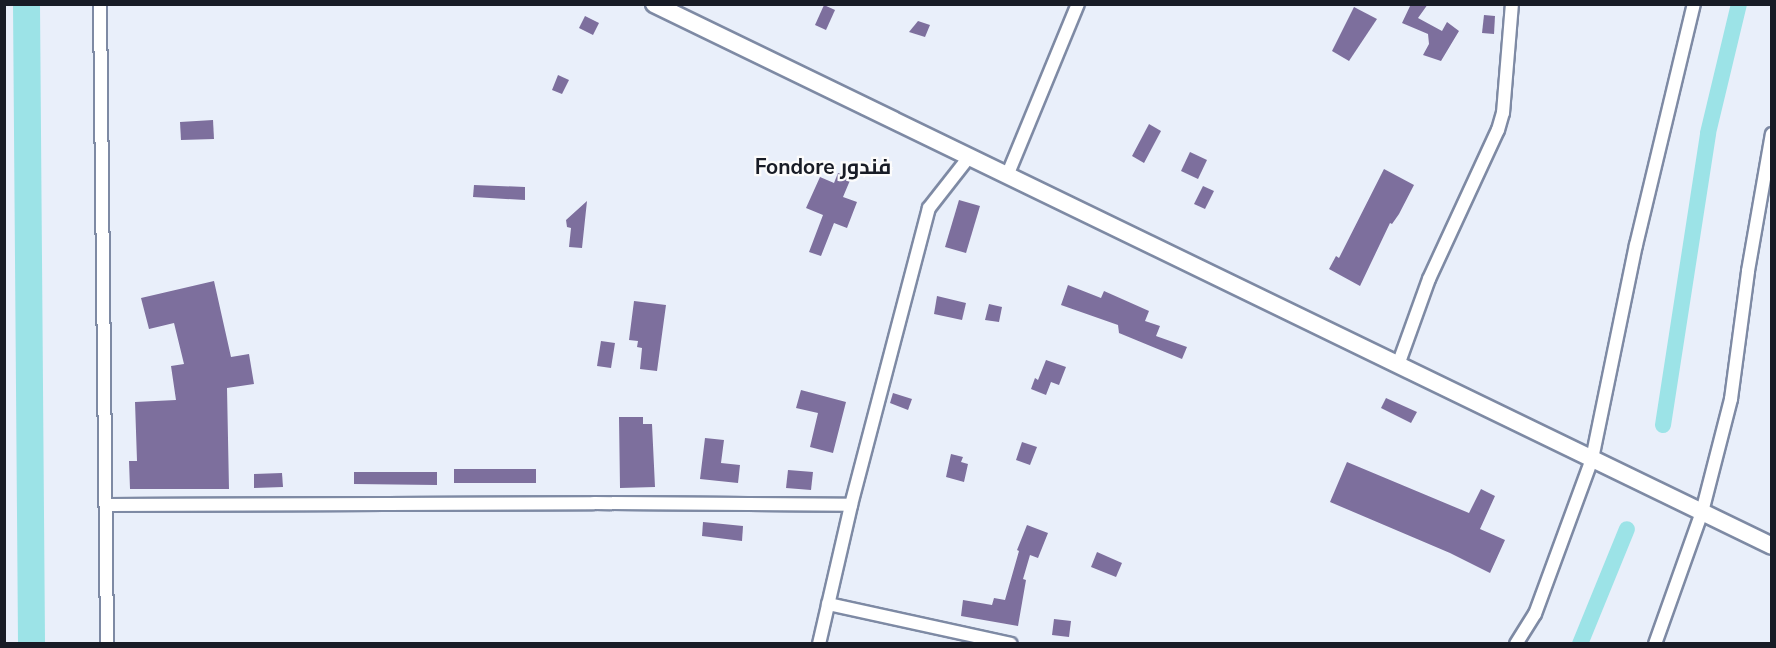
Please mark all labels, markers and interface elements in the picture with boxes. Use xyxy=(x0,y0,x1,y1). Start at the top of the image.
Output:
district label: Fondore فندور xyxy=(755,154,891,180)

